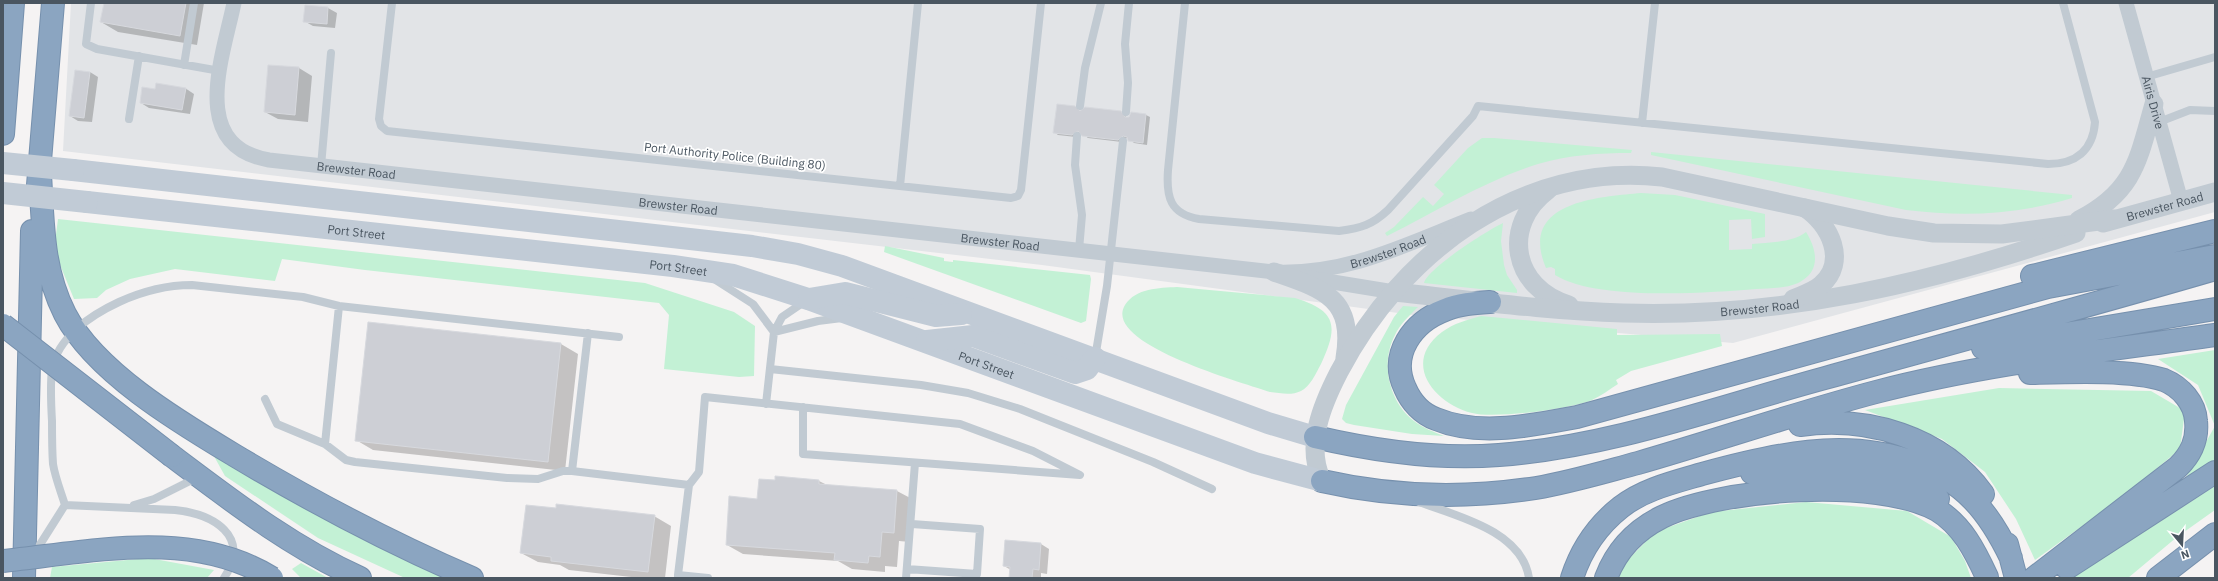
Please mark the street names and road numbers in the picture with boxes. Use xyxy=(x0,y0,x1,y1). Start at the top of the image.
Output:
street label: Airis Drive xyxy=(2139,74,2168,131)
street label: Port Authority Police (Building 80) xyxy=(643,139,827,173)
street label: Brewster Road xyxy=(316,158,397,182)
street label: Brewster Road xyxy=(2124,188,2205,224)
street label: Brewster Road xyxy=(638,194,719,217)
street label: Port Street xyxy=(327,221,386,242)
street label: Brewster Road xyxy=(960,230,1041,253)
street label: Brewster Road xyxy=(1348,231,1428,271)
street label: Port Street xyxy=(649,256,708,279)
street label: Brewster Road xyxy=(1720,296,1800,319)
street label: Port Street xyxy=(957,347,1016,382)

